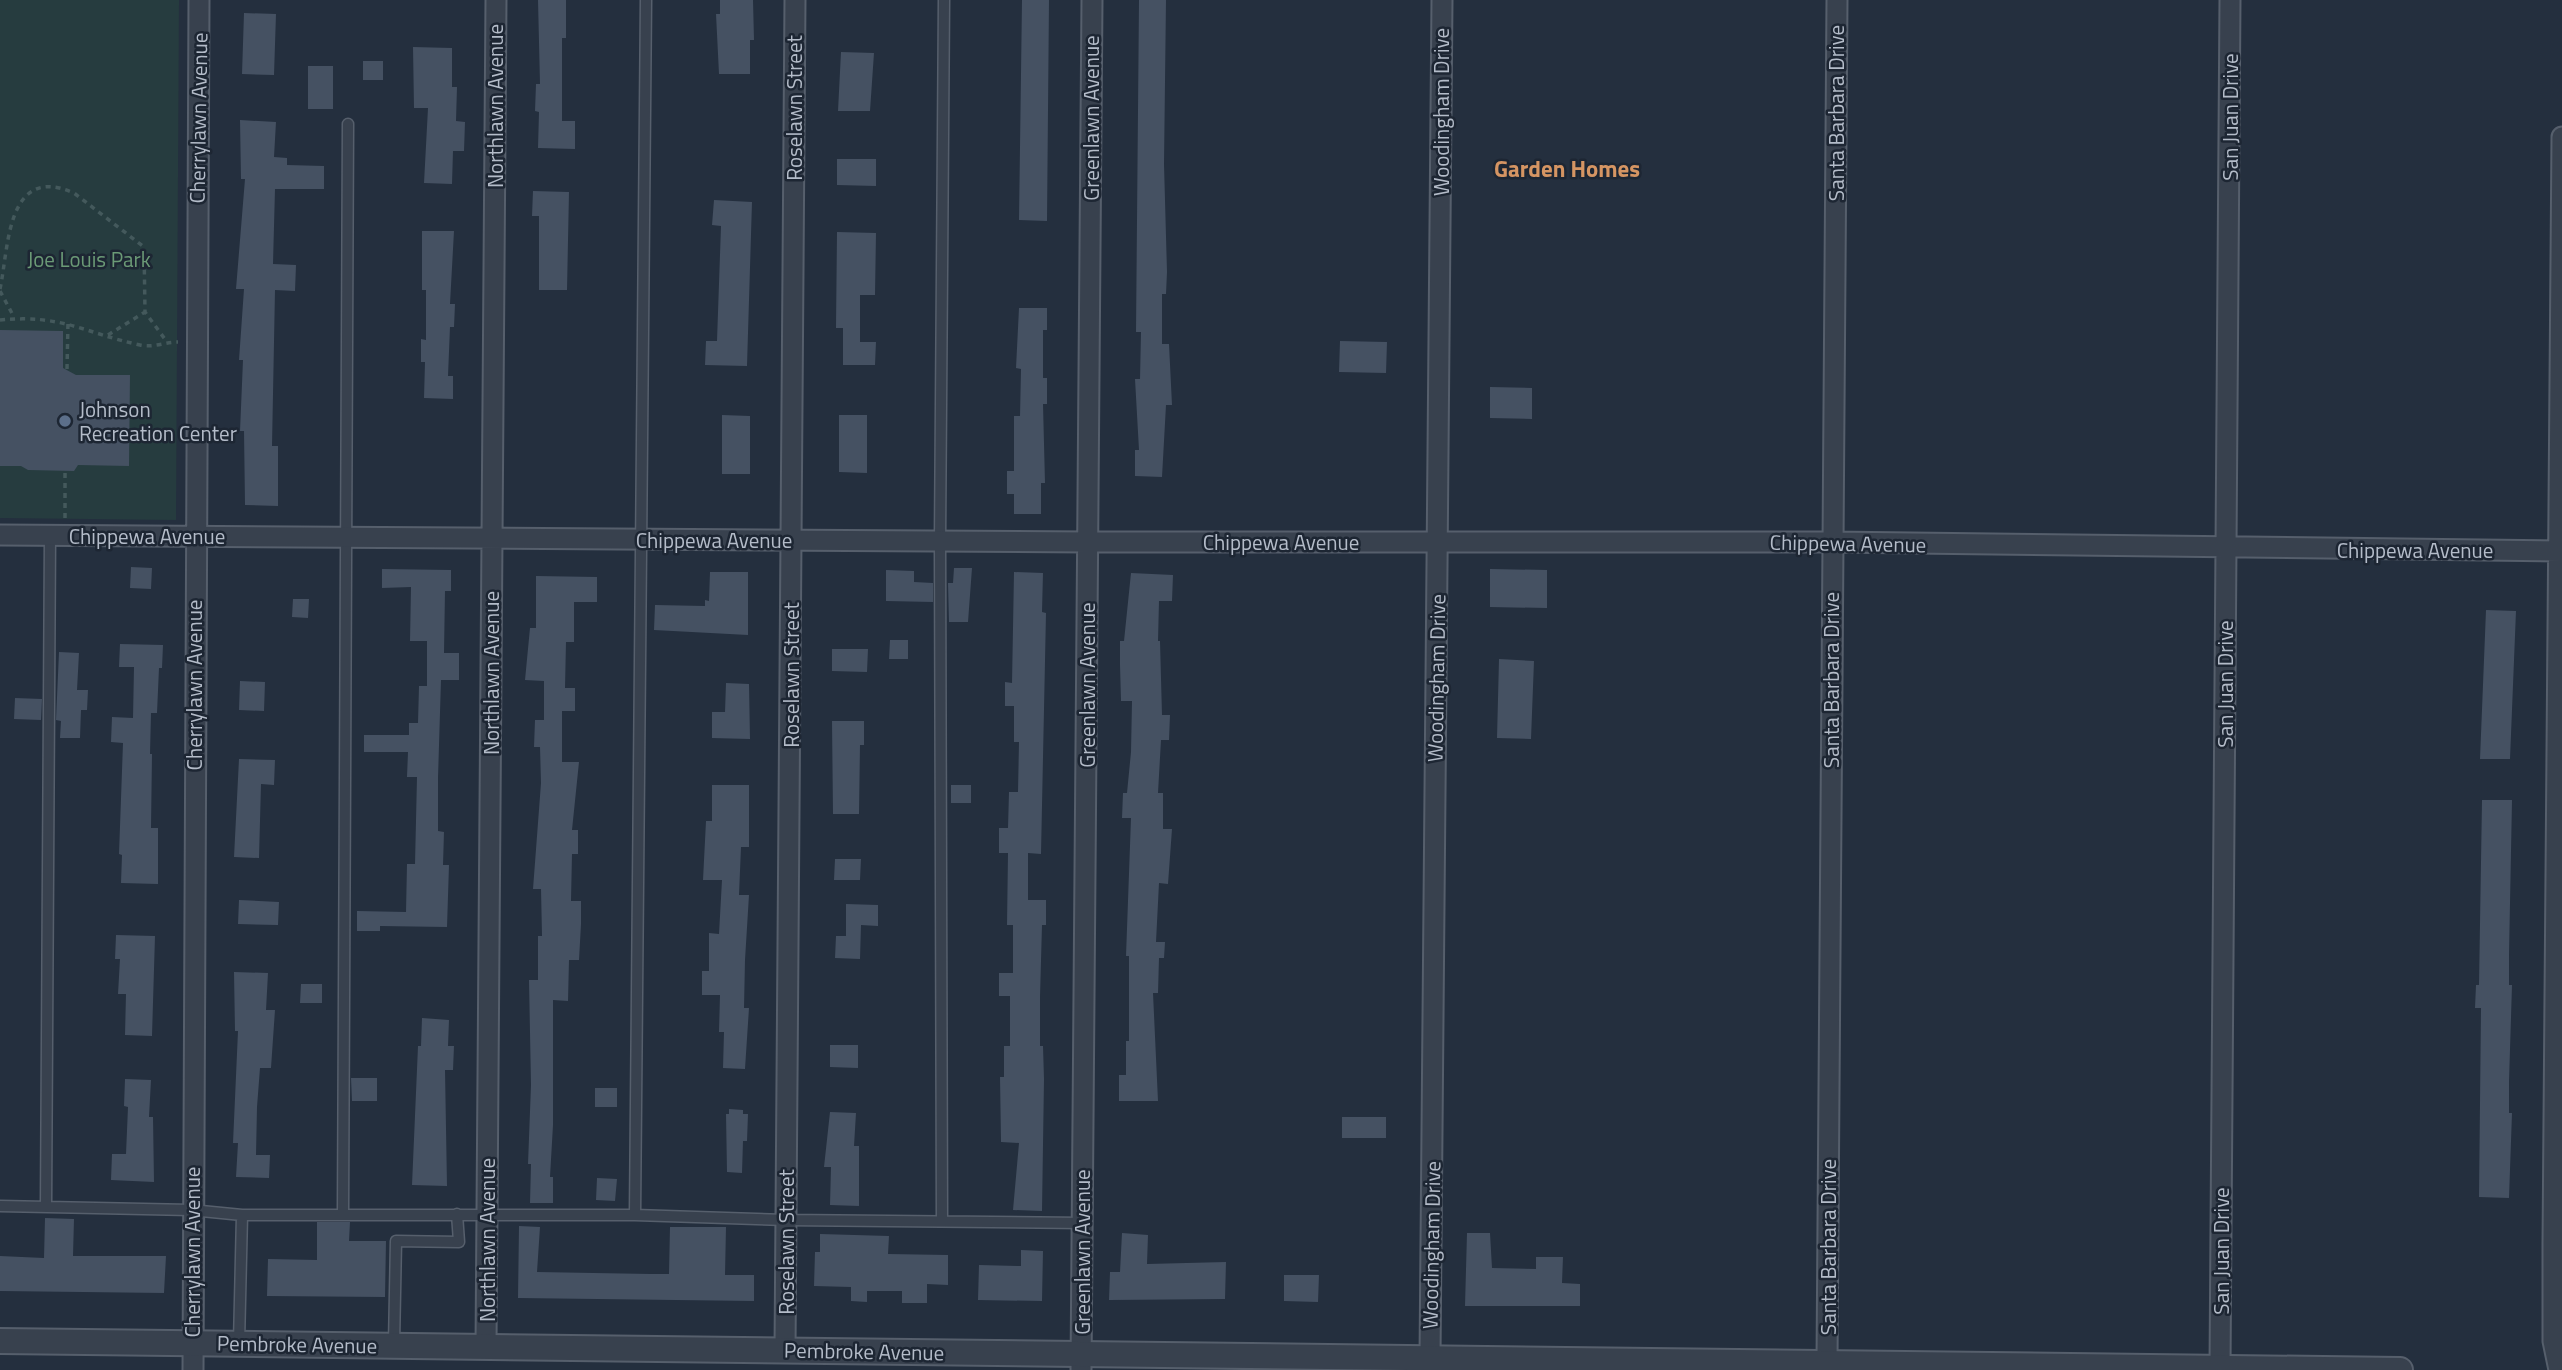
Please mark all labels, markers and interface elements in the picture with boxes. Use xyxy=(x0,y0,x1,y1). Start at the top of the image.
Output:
street label: Northlawn Avenue xyxy=(479,24,511,188)
street label: Santa Barbara Drive xyxy=(1820,25,1852,201)
street label: Woodingham Drive xyxy=(1425,28,1457,196)
street label: Cherrylawn Avenue xyxy=(181,32,215,204)
street label: Roselawn Street xyxy=(778,35,810,181)
street label: Greenlawn Avenue xyxy=(1075,35,1107,201)
street label: San Juan Drive xyxy=(2214,53,2246,181)
district label: Garden Homes xyxy=(1494,151,1640,186)
park label: Joe Louis Park xyxy=(27,243,151,275)
place label: Johnson Recreation Center xyxy=(79,393,237,449)
marker: Johnson Recreation Center xyxy=(57,413,73,429)
street label: Chippewa Avenue xyxy=(69,520,225,552)
street label: Chippewa Avenue xyxy=(636,524,792,556)
street label: Chippewa Avenue xyxy=(1203,526,1359,558)
street label: Chippewa Avenue xyxy=(1769,526,1927,560)
street label: Chippewa Avenue xyxy=(2337,534,2493,566)
street label: Northlawn Avenue xyxy=(475,591,507,755)
street label: Santa Barbara Drive xyxy=(1815,592,1847,768)
street label: Woodingham Drive xyxy=(1419,594,1453,762)
street label: Cherrylawn Avenue xyxy=(178,600,210,770)
street label: Roselawn Street xyxy=(775,602,807,748)
street label: Greenlawn Avenue xyxy=(1071,602,1103,768)
street label: San Juan Drive xyxy=(2209,620,2241,748)
street label: Northlawn Avenue xyxy=(471,1158,503,1322)
street label: Santa Barbara Drive xyxy=(1812,1159,1844,1335)
street label: Woodingham Drive xyxy=(1414,1161,1448,1329)
street label: Cherrylawn Avenue xyxy=(176,1167,208,1337)
street label: Roselawn Street xyxy=(770,1169,802,1315)
street label: Greenlawn Avenue xyxy=(1066,1169,1098,1335)
street label: San Juan Drive xyxy=(2205,1187,2237,1315)
street label: Pembroke Avenue xyxy=(217,1327,377,1361)
street label: Pembroke Avenue xyxy=(784,1334,944,1368)

